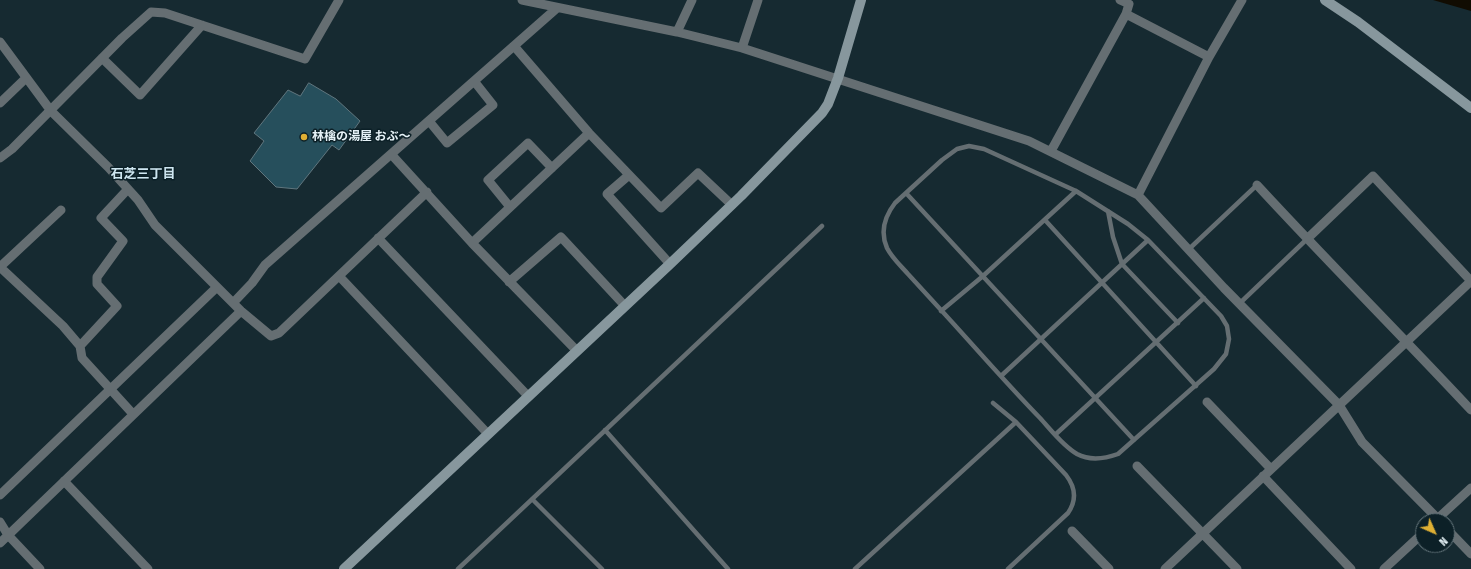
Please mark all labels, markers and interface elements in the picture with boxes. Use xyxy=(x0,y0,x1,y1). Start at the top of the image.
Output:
place label: 林檎の湯屋 おぶ～ xyxy=(312,130,410,144)
marker: 林檎の湯屋 おぶ～ xyxy=(299,132,309,142)
district label: 石芝三丁目 xyxy=(111,166,175,182)
north arrow xyxy=(1415,513,1455,553)
text: N xyxy=(1436,534,1450,548)

